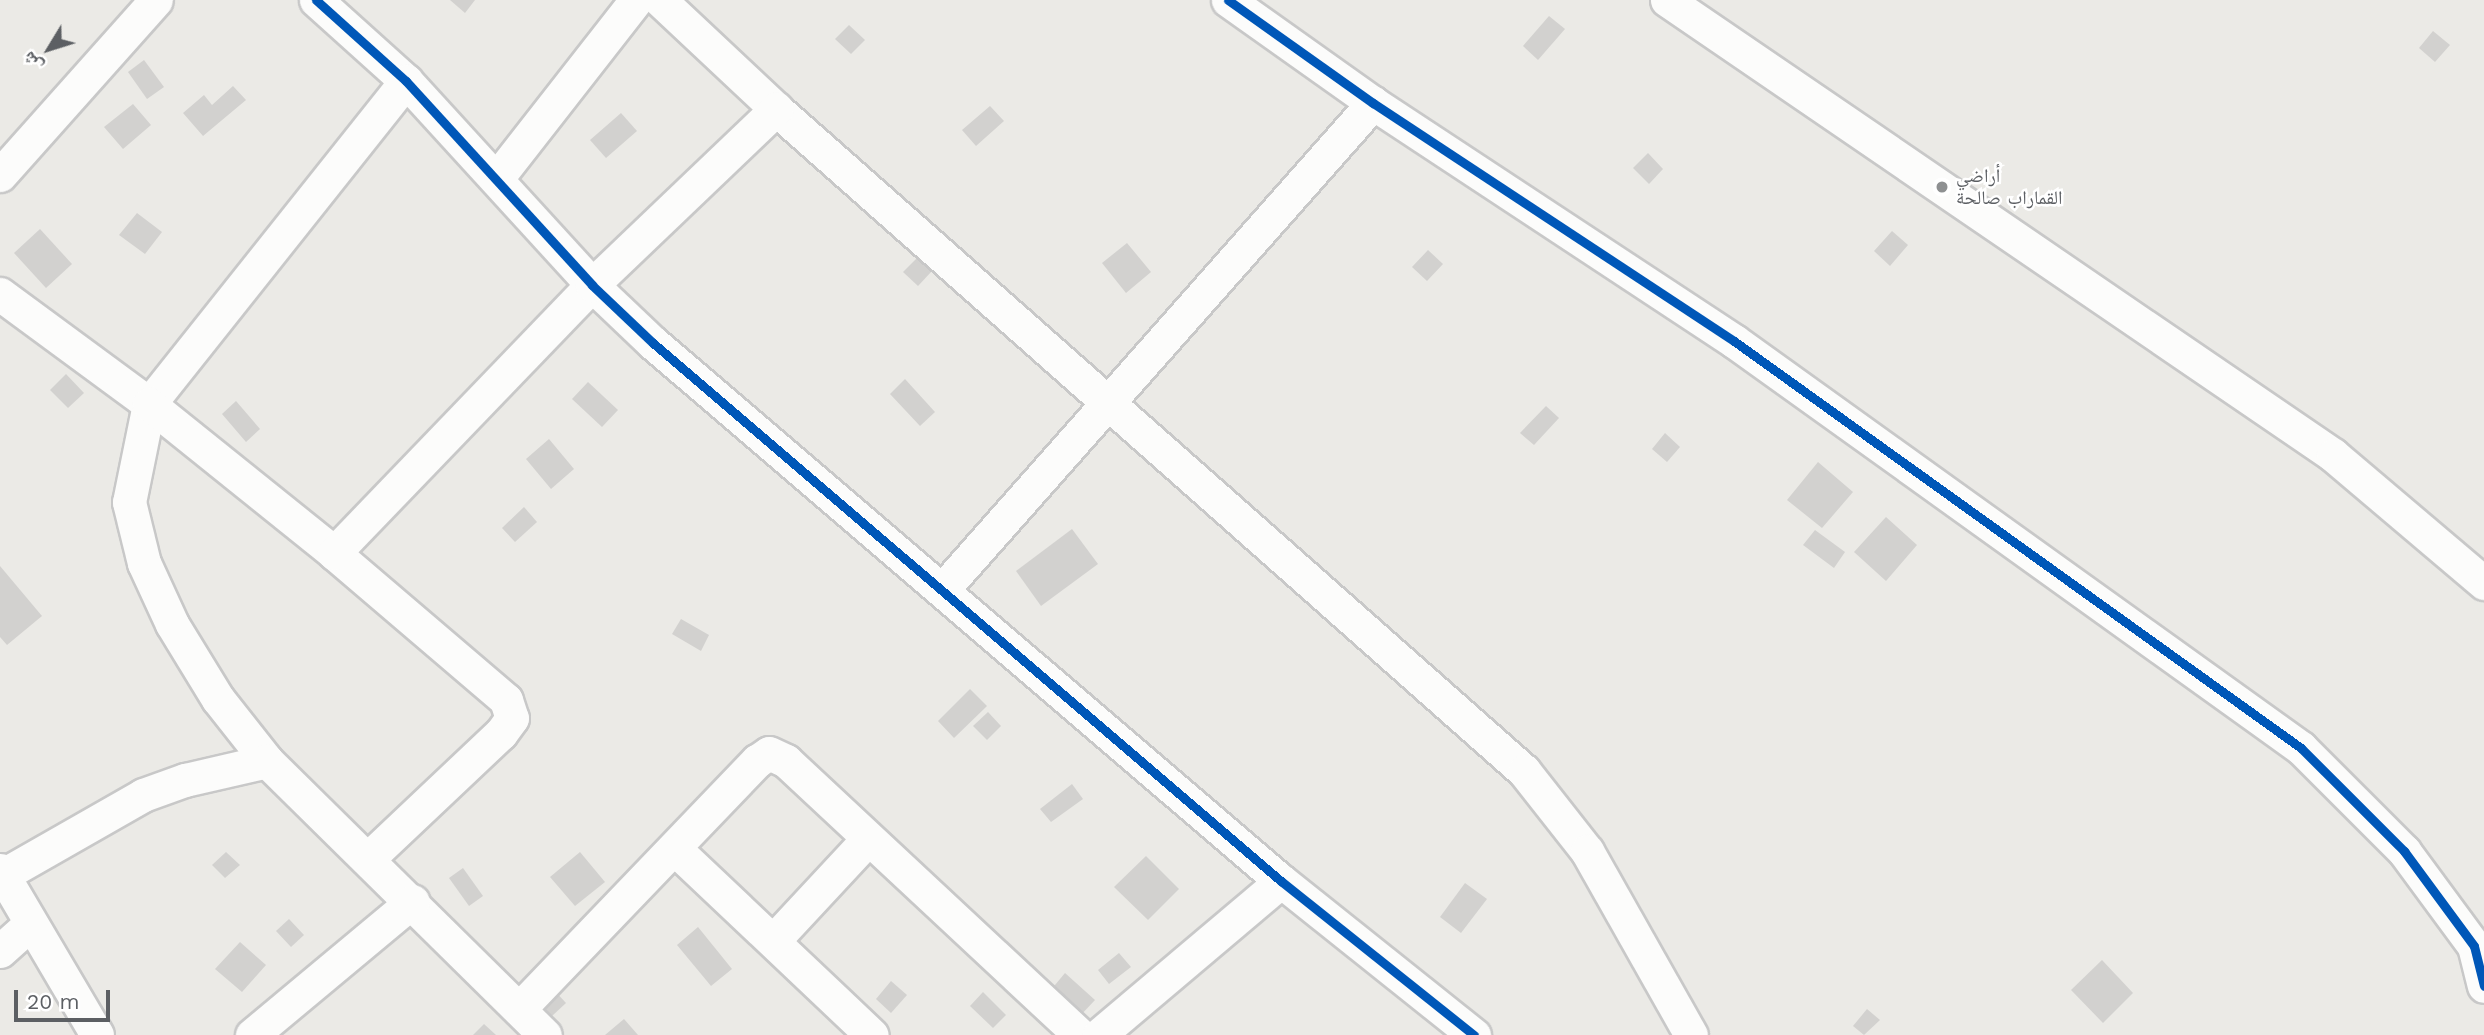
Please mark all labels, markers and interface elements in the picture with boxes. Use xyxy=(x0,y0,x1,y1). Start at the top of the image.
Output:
north arrow xyxy=(14,14,84,84)
text: ش xyxy=(17,47,47,77)
place label: أراضي القماراب صالحة xyxy=(1956,165,2063,209)
marker: أراضي القماراب صالحة xyxy=(1934,179,1950,195)
scale bar xyxy=(18,976,114,1020)
text: 20 m xyxy=(27,989,79,1014)

